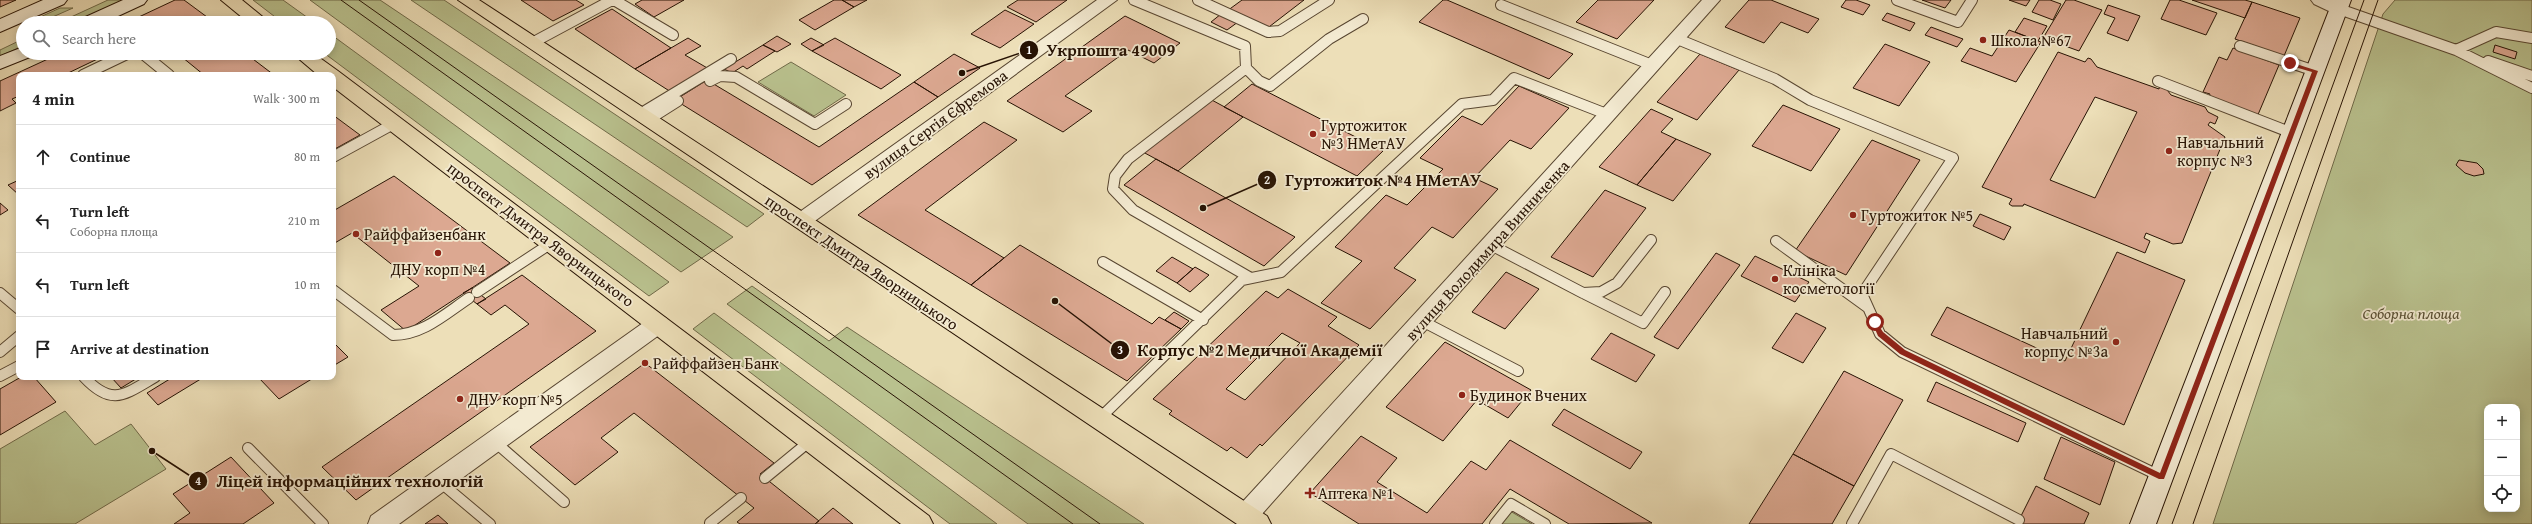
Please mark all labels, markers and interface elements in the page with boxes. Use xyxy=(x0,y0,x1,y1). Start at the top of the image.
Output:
search box xyxy=(16,16,336,60)
icon: search xyxy=(30,27,52,49)
text: Search here xyxy=(62,28,136,49)
place label: Школа №67 xyxy=(1991,28,2072,52)
callout: Укрпошта 49009 xyxy=(1019,35,1183,64)
marker: Школа №67 xyxy=(1978,35,1988,45)
text: Укрпошта 49009 xyxy=(1047,37,1175,62)
text: 1 xyxy=(1026,41,1032,58)
route end xyxy=(2281,54,2299,72)
street label: вулиця Сергія Єфремова xyxy=(858,63,1013,185)
text: 4 min xyxy=(32,86,74,111)
text: Walk · 300 m xyxy=(253,89,320,108)
place label: Гуртожиток №3 НМетАУ xyxy=(1321,113,1408,155)
marker: Гуртожиток №3 НМетАУ xyxy=(1308,129,1318,139)
place label: Навчальний корпус №3 xyxy=(2177,130,2264,172)
icon: ahead xyxy=(32,146,54,168)
text: Continue xyxy=(70,146,131,167)
marker: Навчальний корпус №3 xyxy=(2164,146,2174,156)
text: 80 m xyxy=(294,147,320,166)
street label: вулиця Володимира Винниченка xyxy=(1399,154,1575,346)
street label: проспект Дмитра Яворницького xyxy=(442,156,640,312)
callout: Гуртожиток №4 НМетАУ xyxy=(1257,165,1489,194)
text: Гуртожиток №4 НМетАУ xyxy=(1285,167,1481,192)
text: 2 xyxy=(1264,171,1270,188)
street label: проспект Дмитра Яворницького xyxy=(761,188,963,336)
text: Turn left xyxy=(70,201,129,222)
place label: Гуртожиток №5 xyxy=(1861,203,1973,227)
icon: left xyxy=(32,210,54,232)
marker: Гуртожиток №5 xyxy=(1848,210,1858,220)
text: 210 m xyxy=(288,211,320,230)
text: Соборна площа xyxy=(70,222,158,241)
place label: Райффайзенбанк xyxy=(364,222,486,246)
marker: Райффайзенбанк xyxy=(351,229,361,239)
marker: ДНУ корп №4 xyxy=(433,248,443,258)
place label: ДНУ корп №4 xyxy=(390,257,486,281)
place label: Клініка косметології xyxy=(1783,258,1875,300)
icon: left xyxy=(32,274,54,296)
text: Turn left xyxy=(70,274,129,295)
marker: Клініка косметології xyxy=(1770,274,1780,284)
text: 10 m xyxy=(294,275,320,294)
park label: Соборна площа xyxy=(2362,301,2460,325)
route start xyxy=(1866,313,1884,331)
place label: Навчальний корпус №3а xyxy=(2021,321,2108,363)
callout: Корпус №2 Медичної Академії xyxy=(1110,335,1391,364)
text: Корпус №2 Медичної Академії xyxy=(1137,337,1384,362)
marker: Навчальний корпус №3а xyxy=(2111,337,2121,347)
icon: arrive xyxy=(32,338,54,360)
text: Arrive at destination xyxy=(70,338,209,359)
text: 3 xyxy=(1117,341,1123,358)
place label: Райффайзен Банк xyxy=(653,351,780,375)
marker: Райффайзен Банк xyxy=(640,358,650,368)
place label: Будинок Вчених xyxy=(1470,383,1588,407)
place label: ДНУ корп №5 xyxy=(467,387,563,411)
marker: Будинок Вчених xyxy=(1457,390,1467,400)
marker: ДНУ корп №5 xyxy=(455,394,465,404)
map controls xyxy=(2484,404,2520,512)
button: + xyxy=(2484,404,2520,440)
button: − xyxy=(2484,440,2520,476)
callout: Ліцей інформаційних технологій xyxy=(188,466,491,495)
text: Ліцей інформаційних технологій xyxy=(216,468,484,493)
text: 4 xyxy=(195,472,201,489)
button: locate xyxy=(2484,476,2520,512)
place label: Аптека №1 xyxy=(1318,481,1394,505)
marker: Аптека №1 xyxy=(1305,488,1315,498)

